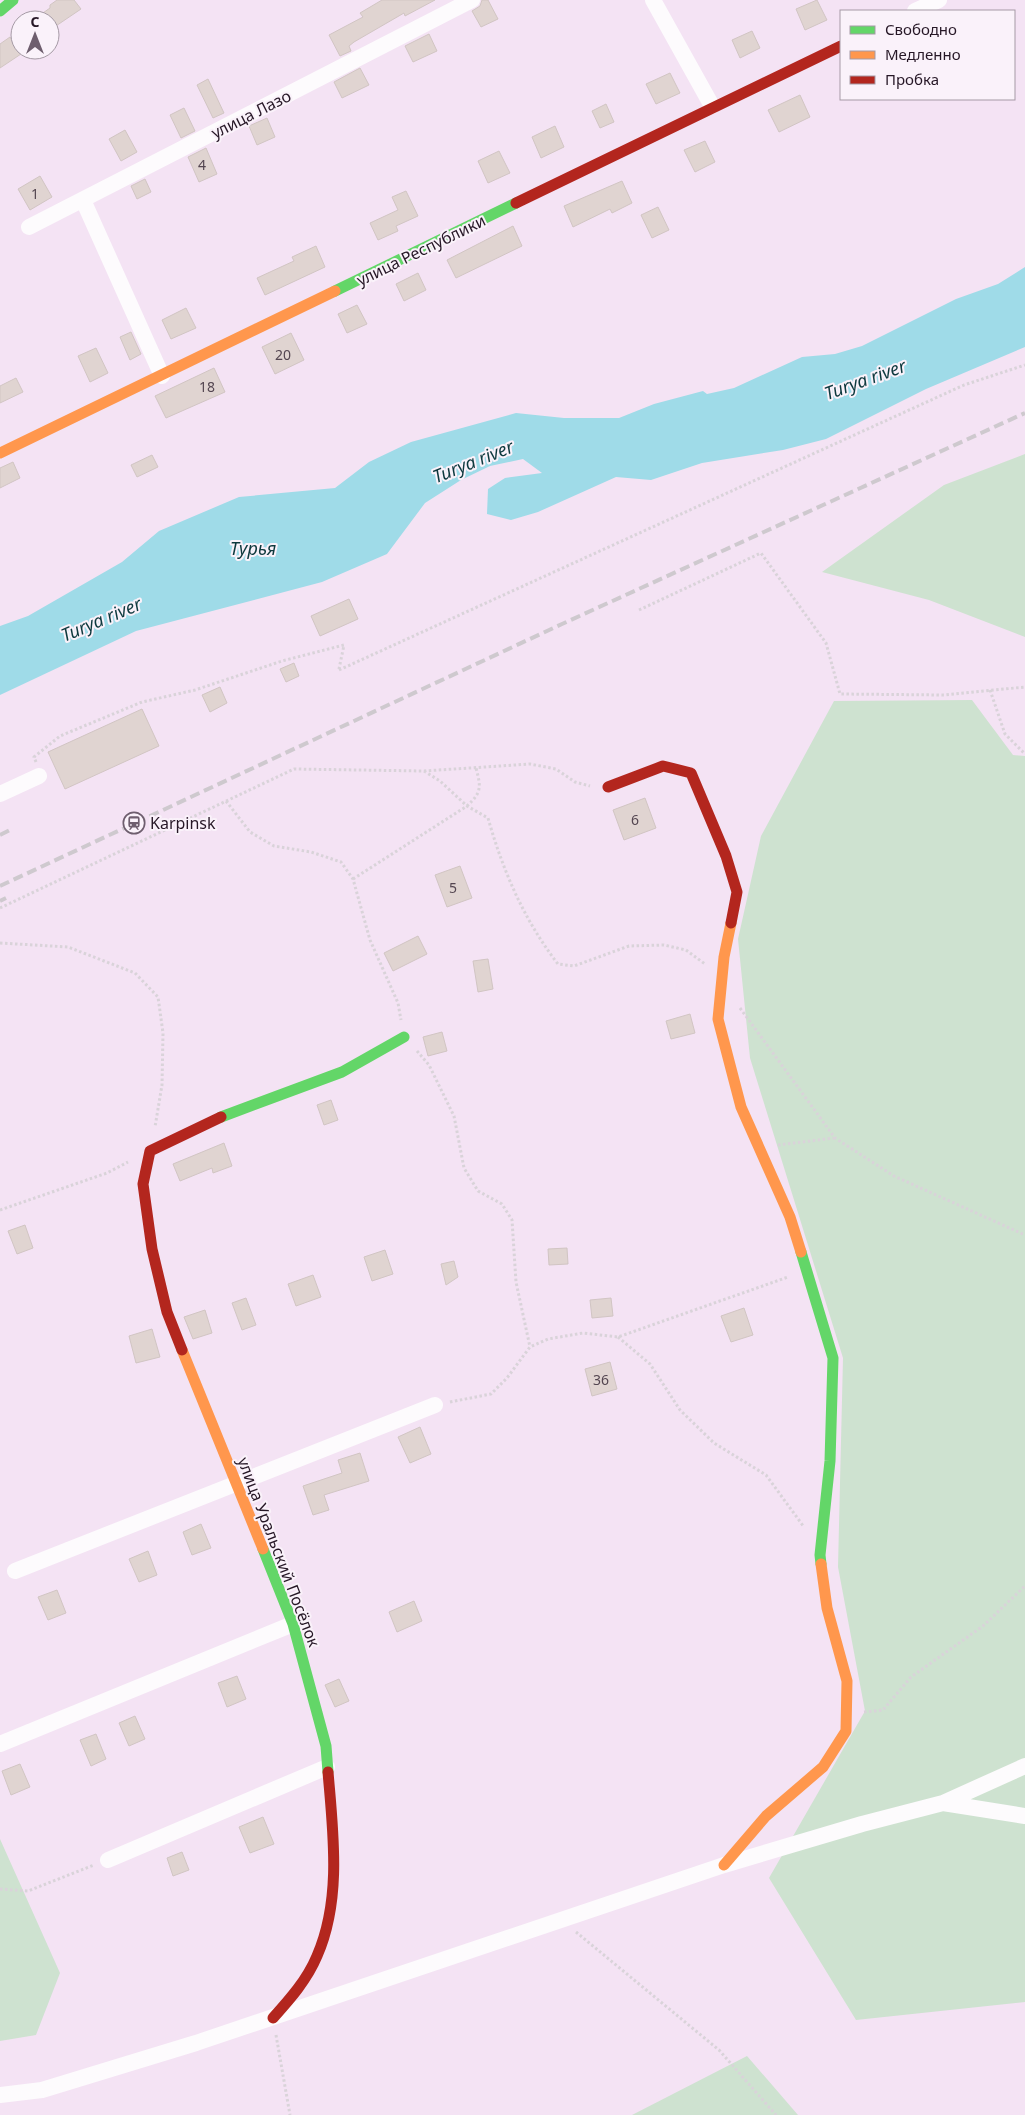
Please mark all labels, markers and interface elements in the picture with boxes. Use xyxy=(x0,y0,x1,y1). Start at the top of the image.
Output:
north arrow xyxy=(10,10,60,60)
legend xyxy=(840,10,1015,100)
text: С xyxy=(30,12,40,31)
text: Свободно xyxy=(885,19,957,39)
text: Медленно xyxy=(885,44,961,64)
text: Пробка xyxy=(885,69,939,89)
street label: улица Лазо xyxy=(207,84,295,144)
house number: 4 xyxy=(198,155,206,174)
house number: 1 xyxy=(31,184,39,203)
street label: улица Республики xyxy=(353,209,489,291)
house number: 20 xyxy=(275,345,291,364)
water label: Turya river xyxy=(821,353,910,405)
house number: 18 xyxy=(199,377,215,396)
water label: Turya river xyxy=(429,434,518,488)
water label: Турья xyxy=(230,536,276,560)
water label: Turya river xyxy=(57,591,146,647)
house number: 6 xyxy=(631,810,639,829)
station icon: Karpinsk xyxy=(122,811,146,835)
place label: Karpinsk xyxy=(150,812,216,834)
house number: 5 xyxy=(449,878,457,897)
house number: 36 xyxy=(593,1370,609,1389)
street label: улица Уральский Посёлок xyxy=(233,1454,326,1650)

